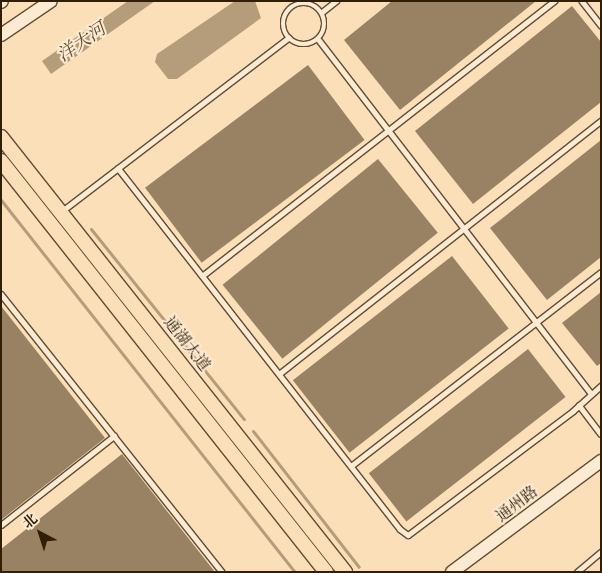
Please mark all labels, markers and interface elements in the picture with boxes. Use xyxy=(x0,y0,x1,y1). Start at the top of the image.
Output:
water label: 洋大河 xyxy=(54,19,110,67)
street label: 通湖大道 xyxy=(160,313,214,375)
street label: 通州路 xyxy=(492,482,542,526)
north arrow xyxy=(15,508,65,558)
text: 北 xyxy=(19,510,41,532)

